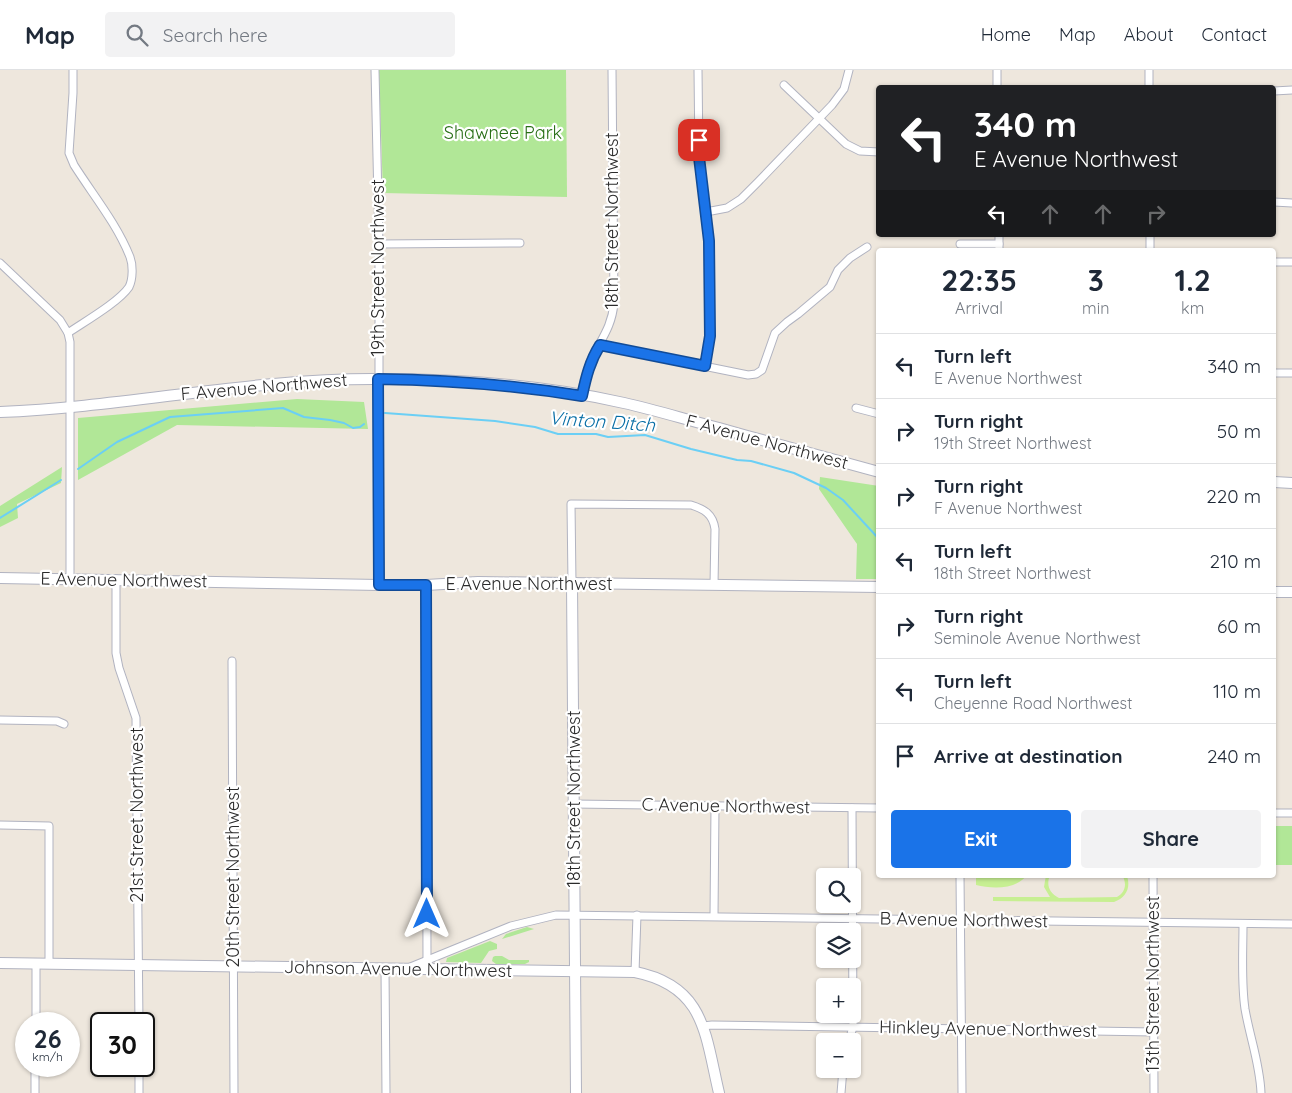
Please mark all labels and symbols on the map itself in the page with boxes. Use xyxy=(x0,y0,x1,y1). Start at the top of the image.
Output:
pin xyxy=(678,119,720,161)
park label: Shawnee Park xyxy=(444,121,562,144)
street label: 18th Street Northwest xyxy=(600,132,623,310)
street label: 19th Street Northwest xyxy=(366,179,389,357)
street label: F Avenue Northwest xyxy=(180,368,348,405)
water label: Vinton Ditch xyxy=(548,405,657,437)
street label: F Avenue Northwest xyxy=(683,409,851,474)
street label: E Avenue Northwest xyxy=(40,567,208,592)
street label: E Avenue Northwest xyxy=(445,572,613,595)
street label: 18th Street Northwest xyxy=(562,710,585,888)
street label: 21st Street Northwest xyxy=(125,727,148,903)
street label: 20th Street Northwest xyxy=(221,786,244,968)
street label: C Avenue Northwest xyxy=(642,793,811,818)
position arrow xyxy=(400,887,452,939)
street label: 13th Street Northwest xyxy=(1141,896,1164,1072)
street label: B Avenue Northwest xyxy=(880,907,1048,932)
street label: Johnson Avenue Northwest xyxy=(284,955,512,982)
speed limit sign: 30 xyxy=(90,1012,155,1077)
street label: Hinkley Avenue Northwest xyxy=(879,1015,1097,1042)

